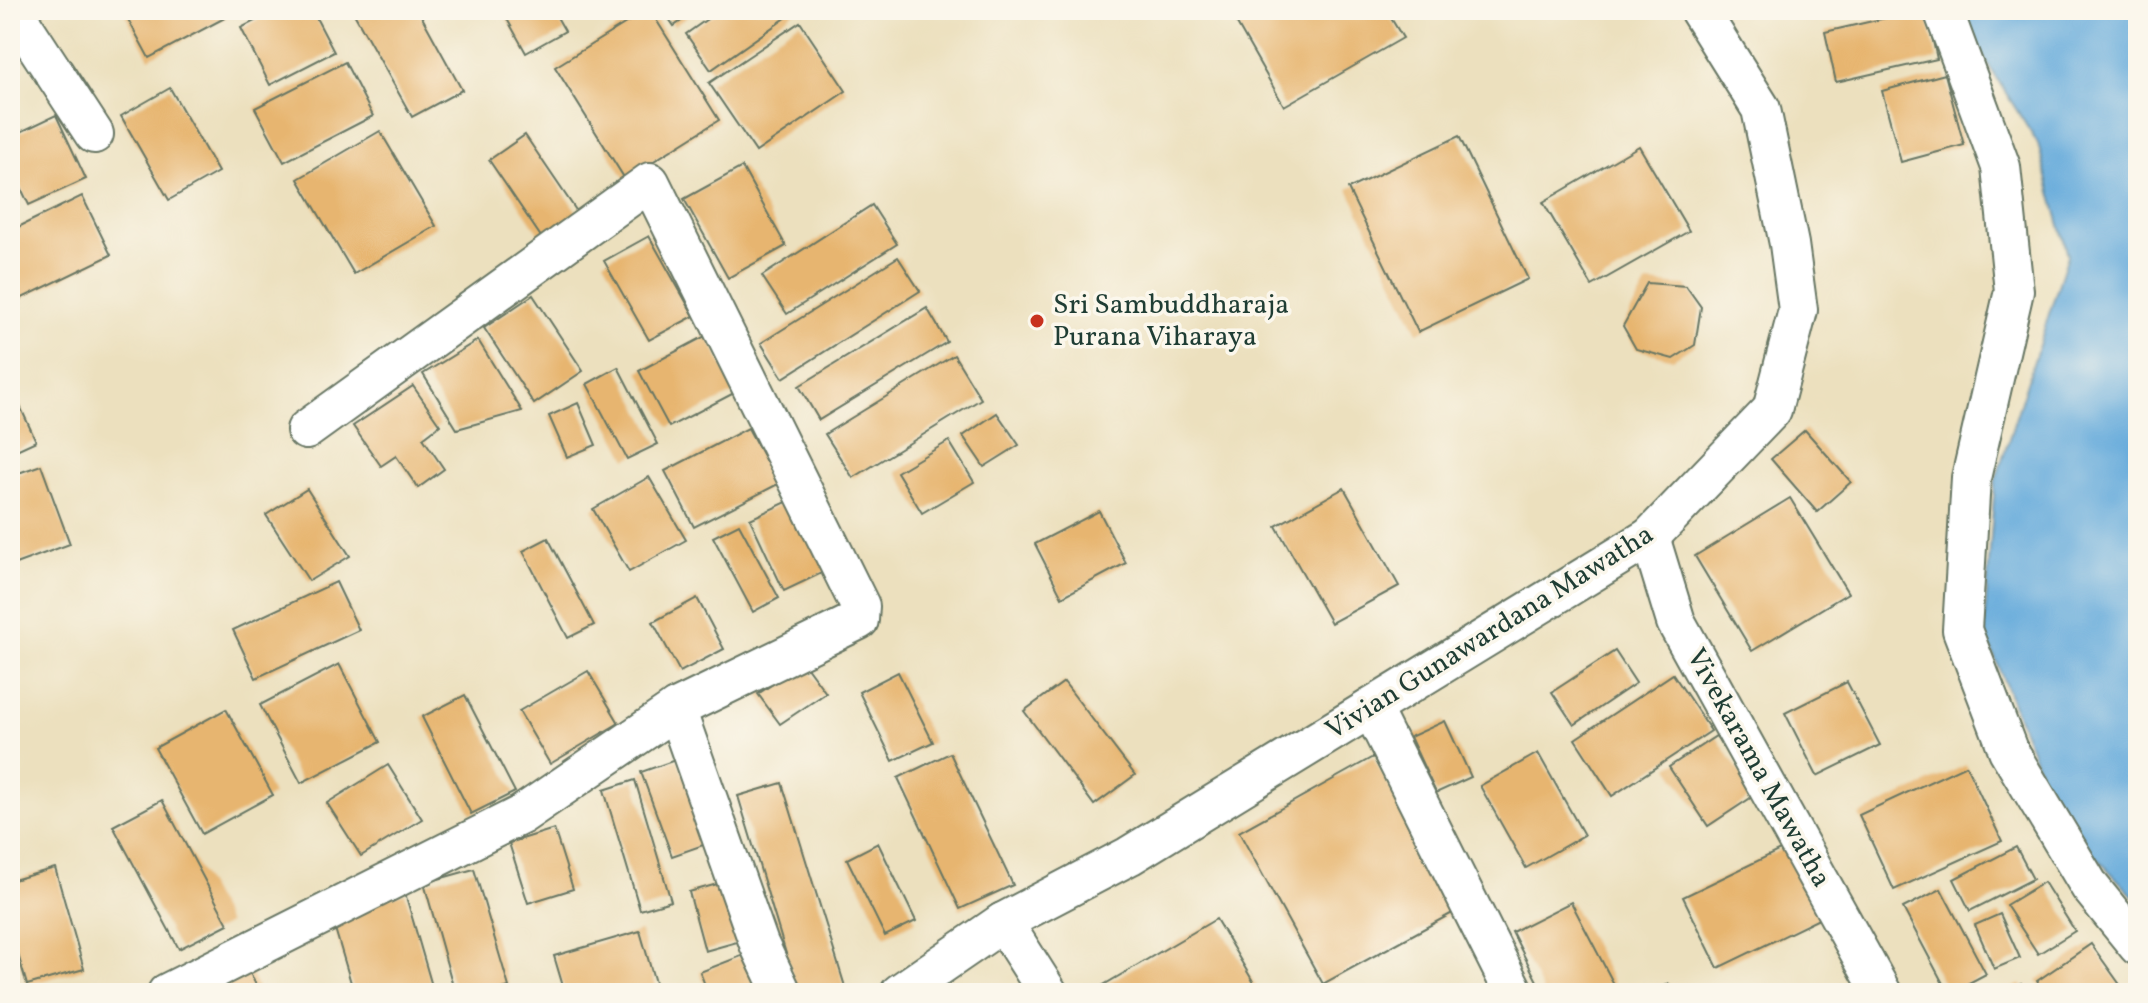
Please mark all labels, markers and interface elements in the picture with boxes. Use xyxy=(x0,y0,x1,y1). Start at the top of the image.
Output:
place label: Sri Sambuddharaja Purana Viharaya xyxy=(1053,286,1289,357)
marker: Sri Sambuddharaja Purana Viharaya xyxy=(1028,312,1046,330)
street label: Vivian Gunawardana Mawatha xyxy=(1319,516,1661,750)
street label: Vivekarama Mawatha xyxy=(1676,641,1840,895)

